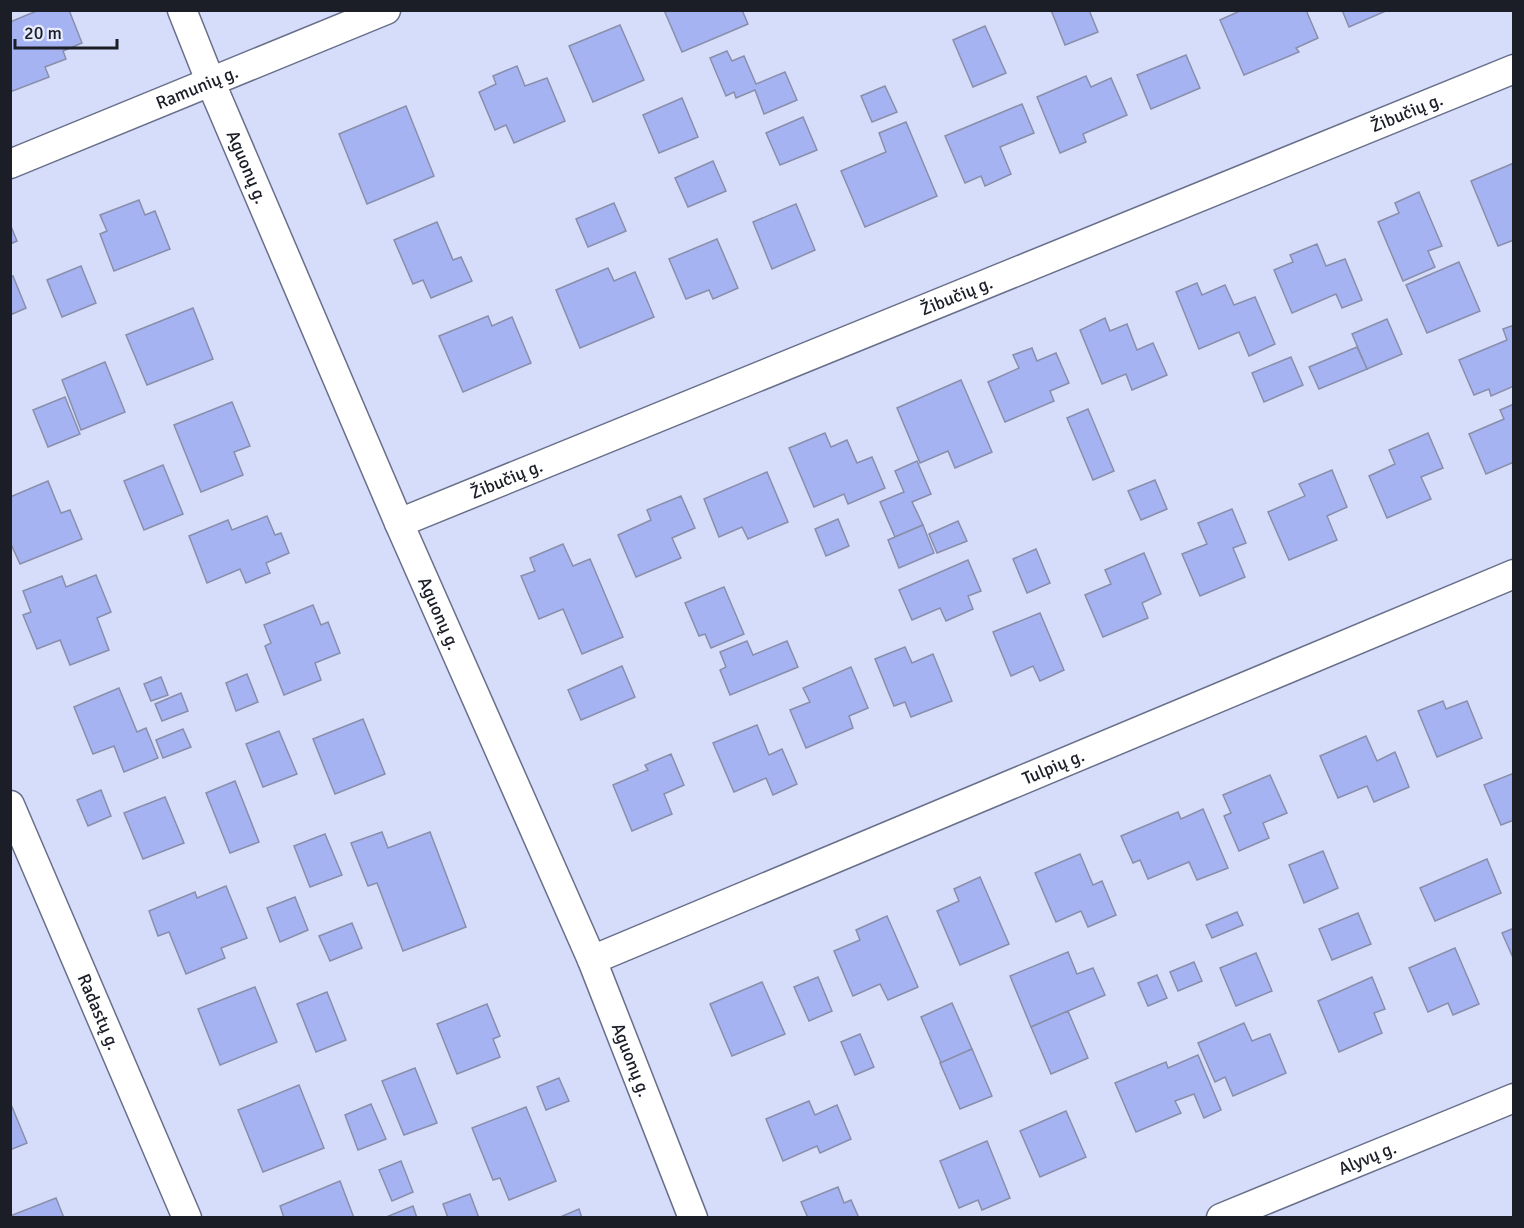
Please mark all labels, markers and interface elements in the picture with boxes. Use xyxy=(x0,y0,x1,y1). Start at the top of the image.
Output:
scale bar xyxy=(15,12,117,50)
text: 20 m xyxy=(24,22,62,44)
street label: Ramunių g. xyxy=(153,61,241,114)
street label: Žibučių g. xyxy=(1367,88,1446,137)
street label: Aguonų g. xyxy=(222,127,272,207)
street label: Žibučių g. xyxy=(917,271,996,320)
street label: Žibučių g. xyxy=(467,455,546,504)
street label: Aguonų g. xyxy=(413,574,465,653)
street label: Tulpių g. xyxy=(1019,744,1087,790)
street label: Radastų g. xyxy=(73,970,125,1053)
street label: Aguonų g. xyxy=(607,1020,655,1100)
street label: Alyvų g. xyxy=(1335,1136,1399,1180)

